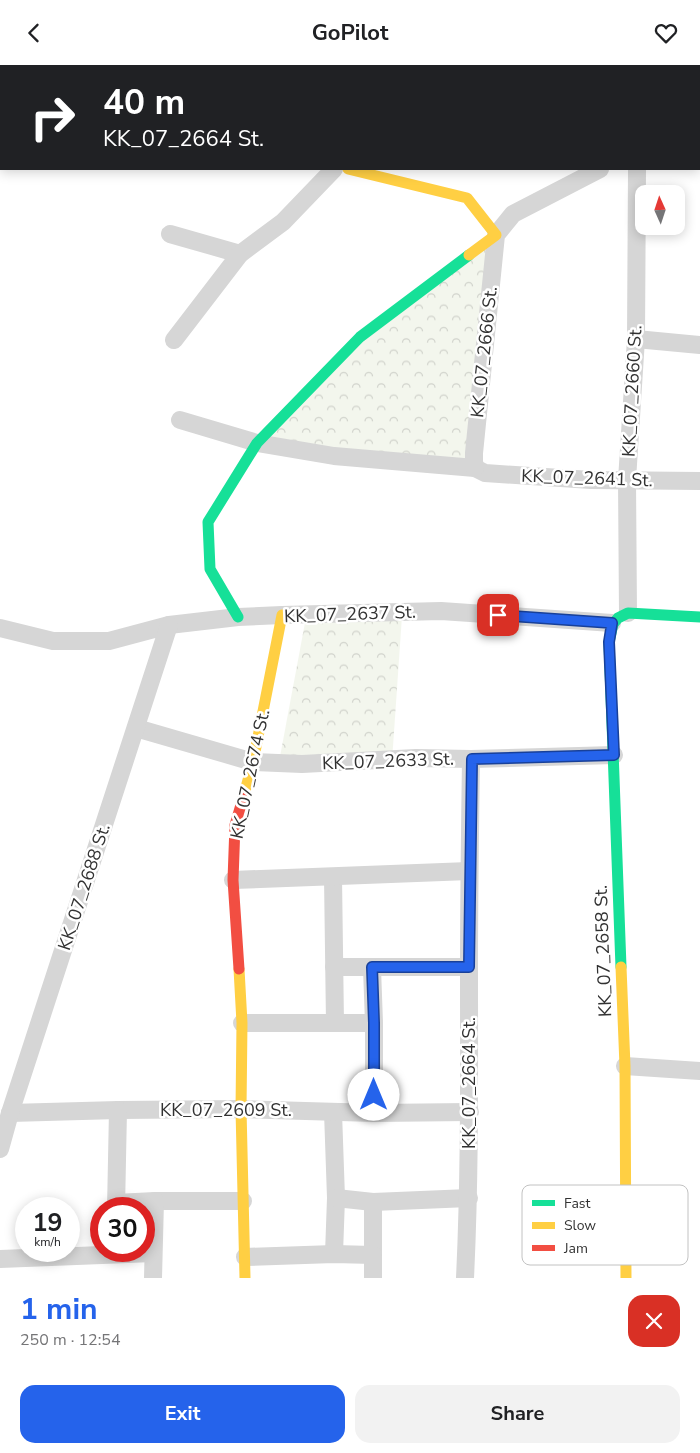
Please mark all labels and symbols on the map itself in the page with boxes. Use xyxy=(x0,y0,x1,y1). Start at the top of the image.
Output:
north arrow xyxy=(635,185,685,235)
street label: KK_07_2666 St. xyxy=(465,285,503,419)
street label: KK_07_2660 St. xyxy=(617,325,647,457)
street label: KK_07_2641 St. xyxy=(521,464,653,492)
pin xyxy=(477,594,519,636)
street label: KK_07_2637 St. xyxy=(284,600,416,628)
street label: KK_07_2674 St. xyxy=(225,707,275,841)
street label: KK_07_2633 St. xyxy=(322,747,454,775)
street label: KK_07_2688 St. xyxy=(52,821,116,953)
street label: KK_07_2658 St. xyxy=(589,885,617,1017)
street label: KK_07_2664 St. xyxy=(457,1017,481,1149)
position arrow xyxy=(347,1068,399,1120)
street label: KK_07_2609 St. xyxy=(160,1098,292,1122)
legend xyxy=(522,1185,688,1265)
text: Fast xyxy=(564,1194,590,1213)
speed limit sign: 30 xyxy=(90,1197,155,1262)
text: Slow xyxy=(564,1216,596,1235)
text: Jam xyxy=(563,1239,588,1258)

